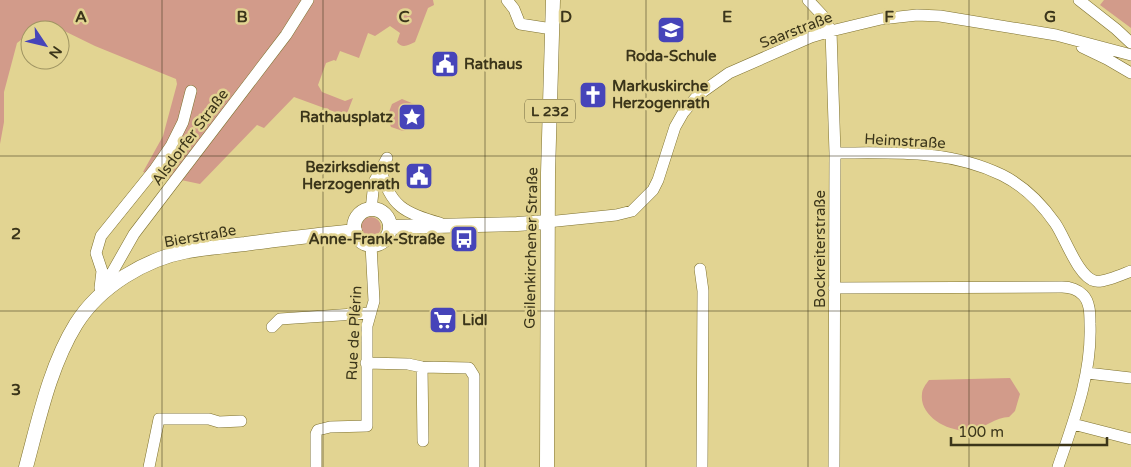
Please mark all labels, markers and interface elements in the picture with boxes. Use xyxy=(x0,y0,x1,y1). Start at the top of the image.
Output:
text: A xyxy=(75,7,87,27)
text: B xyxy=(236,7,248,27)
text: C xyxy=(398,7,410,27)
text: D xyxy=(560,7,572,27)
text: E xyxy=(722,7,732,27)
text: F xyxy=(884,7,894,27)
text: G xyxy=(1044,7,1056,27)
street label: Saarstraße xyxy=(757,8,835,52)
school or university icon: Roda-Schule xyxy=(656,15,686,45)
north arrow xyxy=(20,20,70,70)
text: N xyxy=(45,43,65,62)
place label: Roda-Schule xyxy=(625,47,717,65)
public building icon: Rathaus xyxy=(430,49,460,79)
place label: Rathaus xyxy=(464,55,523,73)
place label: Markuskirche Herzogenrath xyxy=(612,77,710,113)
church icon: Markuskirche Herzogenrath xyxy=(578,80,608,110)
street label: Alsdorfer Straße xyxy=(148,85,232,189)
road number: L 232 xyxy=(525,100,575,122)
place icon: Rathausplatz xyxy=(397,102,427,132)
place label: Rathausplatz xyxy=(300,108,394,127)
street label: Heimstraße xyxy=(864,130,946,152)
place label: Bezirksdienst Herzogenrath xyxy=(302,158,400,194)
public building icon: Bezirksdienst Herzogenrath xyxy=(404,161,434,191)
street label: Geilenkirchener Straße xyxy=(521,167,541,329)
street label: Bockreiterstraße xyxy=(811,190,829,308)
street label: Bierstraße xyxy=(163,221,237,251)
text: 2 xyxy=(11,224,21,244)
bus stop icon: Anne-Frank-Straße xyxy=(449,224,479,254)
place label: Anne-Frank-Straße xyxy=(309,230,445,248)
street label: Rue de Plérin xyxy=(343,285,365,381)
supermarket icon: Lidl xyxy=(428,305,458,335)
place label: Lidl xyxy=(462,311,488,329)
text: 3 xyxy=(11,380,21,400)
scale bar xyxy=(951,414,1107,446)
text: 100 m xyxy=(958,423,1004,441)

